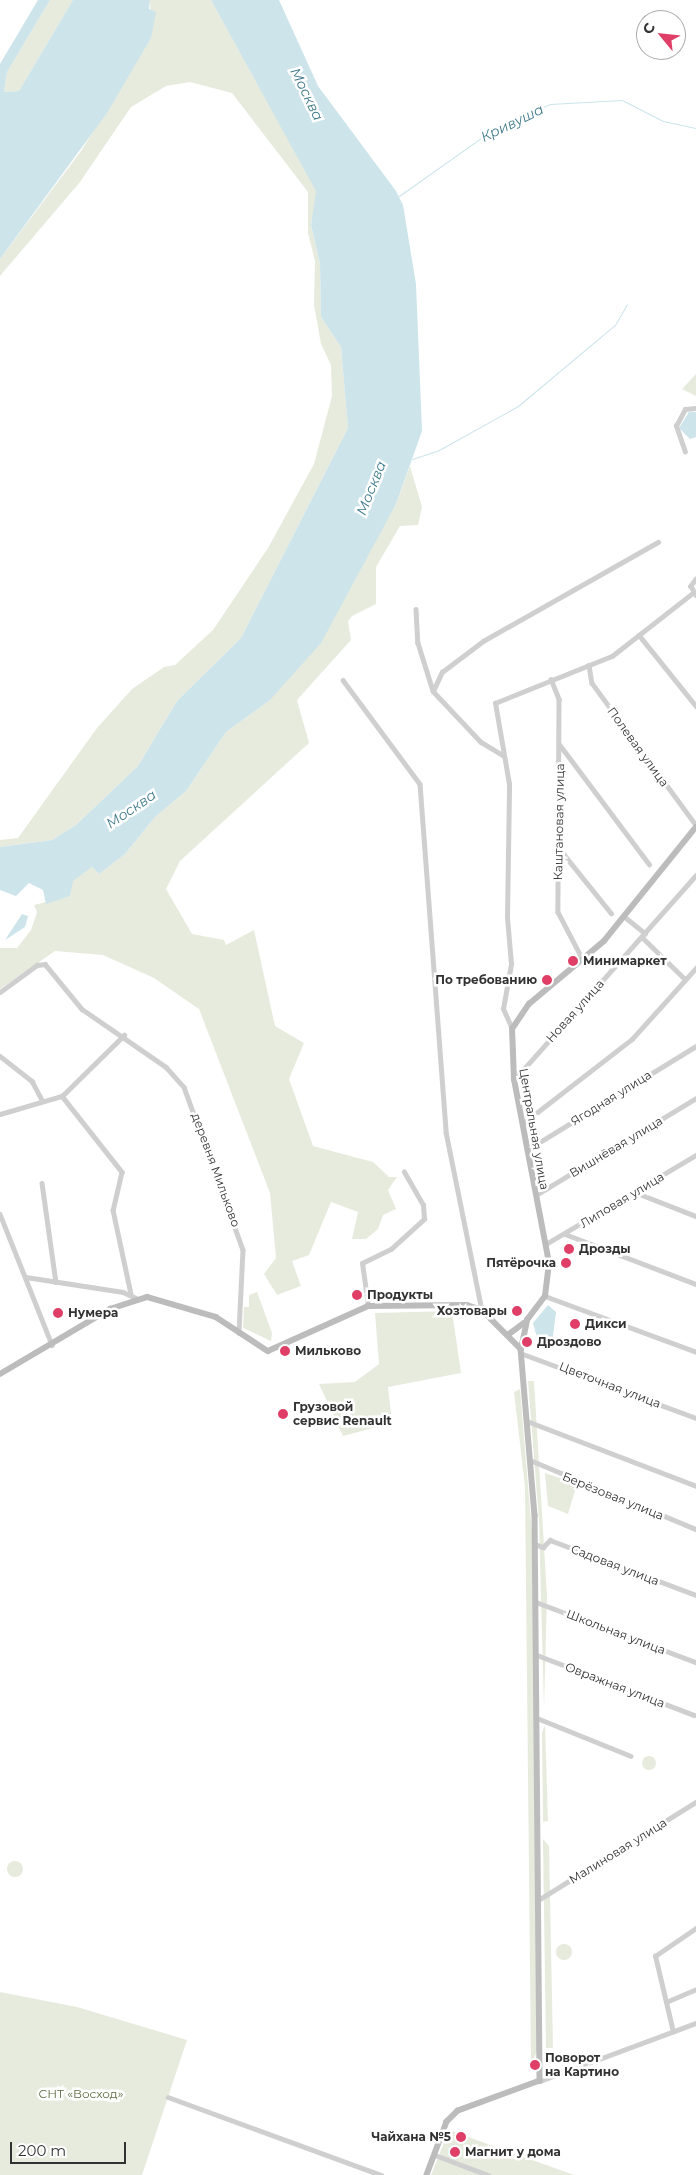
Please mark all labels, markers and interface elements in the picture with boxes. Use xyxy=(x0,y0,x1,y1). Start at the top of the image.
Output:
north arrow xyxy=(636,10,686,60)
text: С xyxy=(638,20,659,37)
water label: Москва xyxy=(287,65,327,123)
water label: Кривуша xyxy=(478,101,546,145)
water label: Москва xyxy=(353,459,389,517)
street label: Полевая улица xyxy=(604,704,672,790)
street label: Каштановая улица xyxy=(551,763,567,881)
water label: Москва xyxy=(103,786,159,832)
place label: Минимаркет xyxy=(583,954,667,968)
marker: Минимаркет xyxy=(567,955,579,967)
place label: По требованию xyxy=(435,973,537,987)
marker: По требованию xyxy=(541,974,553,986)
street label: Новая улица xyxy=(543,977,607,1045)
street label: Центральная улица xyxy=(516,1067,552,1191)
street label: Ягодная улица xyxy=(568,1067,654,1129)
street label: деревня Мильково xyxy=(189,1111,243,1229)
street label: Вишнёвая улица xyxy=(567,1114,665,1180)
street label: Липовая улица xyxy=(577,1169,667,1231)
place label: Дрозды xyxy=(579,1242,631,1256)
marker: Дрозды xyxy=(563,1243,575,1255)
place label: Пятёрочка xyxy=(486,1256,556,1270)
marker: Пятёрочка xyxy=(560,1257,572,1269)
place label: Продукты xyxy=(367,1288,433,1302)
marker: Продукты xyxy=(351,1289,363,1301)
place label: Хозтовары xyxy=(437,1304,507,1318)
marker: Хозтовары xyxy=(511,1305,523,1317)
place label: Нумера xyxy=(68,1306,118,1320)
marker: Нумера xyxy=(52,1307,64,1319)
place label: Дикси xyxy=(585,1317,627,1331)
marker: Дикси xyxy=(569,1318,581,1330)
place label: Дроздово xyxy=(537,1335,601,1349)
marker: Дроздово xyxy=(521,1336,533,1348)
place label: Мильково xyxy=(295,1344,361,1358)
marker: Мильково xyxy=(279,1345,291,1357)
street label: Цветочная улица xyxy=(557,1359,663,1411)
place label: Грузовой сервис Renault xyxy=(293,1400,392,1428)
marker: Грузовой сервис Renault xyxy=(277,1408,289,1420)
street label: Берёзовая улица xyxy=(560,1469,666,1523)
street label: Садовая улица xyxy=(569,1542,661,1588)
street label: Школьная улица xyxy=(564,1606,668,1658)
street label: Овражная улица xyxy=(563,1659,667,1711)
street label: Малиновая улица xyxy=(567,1815,669,1887)
place label: Поворот на Картино xyxy=(545,2051,619,2079)
marker: Поворот на Картино xyxy=(529,2059,541,2071)
park label: СНТ «Восход» xyxy=(39,2087,123,2101)
place label: Чайхана №5 xyxy=(372,2130,451,2144)
marker: Чайхана №5 xyxy=(455,2131,467,2143)
scale bar xyxy=(12,2132,129,2164)
text: 200 m xyxy=(18,2141,66,2160)
place label: Магнит у дома xyxy=(465,2145,561,2159)
marker: Магнит у дома xyxy=(449,2146,461,2158)

